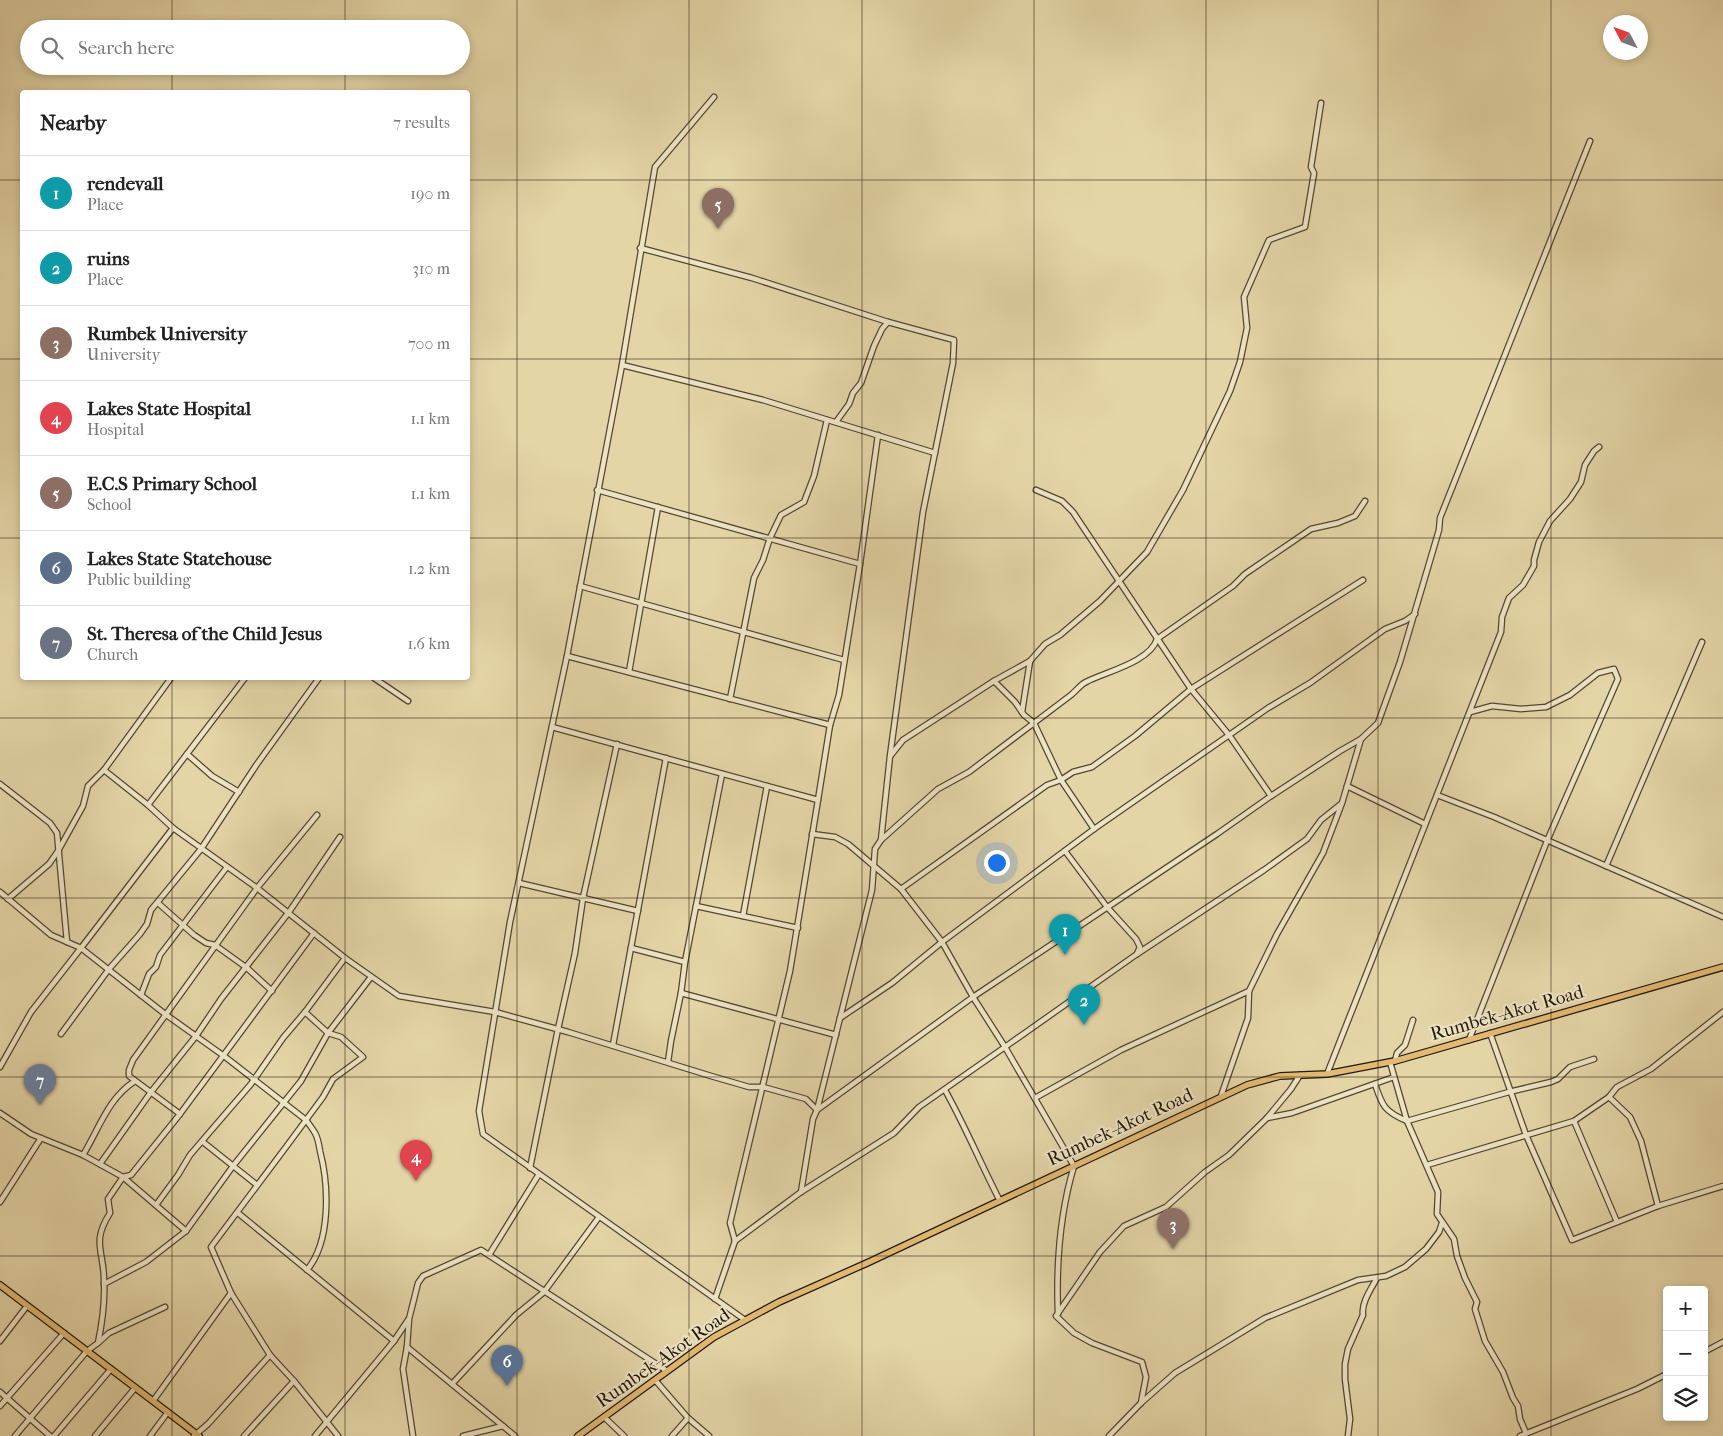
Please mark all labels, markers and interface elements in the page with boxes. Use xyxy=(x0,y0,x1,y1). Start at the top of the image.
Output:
north arrow xyxy=(1603,15,1648,60)
search box xyxy=(20,20,470,75)
icon: search xyxy=(38,34,66,62)
text: Search here xyxy=(78,37,174,59)
text: Nearby xyxy=(40,111,106,135)
text: 7 results xyxy=(393,113,450,132)
text: rendevall xyxy=(87,173,164,195)
text: 1 xyxy=(53,184,59,203)
text: 190 m xyxy=(410,184,450,203)
pin: 5 xyxy=(702,188,734,229)
text: Place xyxy=(87,195,123,214)
text: ruins xyxy=(87,248,130,270)
text: 2 xyxy=(52,259,60,278)
text: 310 m xyxy=(412,259,450,278)
text: Place xyxy=(87,270,123,289)
text: Rumbek University xyxy=(87,323,247,345)
text: 3 xyxy=(53,334,59,353)
text: 700 m xyxy=(408,334,450,353)
text: University xyxy=(87,345,160,364)
text: Lakes State Hospital xyxy=(87,398,251,420)
text: 4 xyxy=(51,409,61,428)
text: 1.1 km xyxy=(411,409,450,428)
text: Hospital xyxy=(87,420,144,439)
text: E.C.S Primary School xyxy=(87,473,257,495)
text: 5 xyxy=(53,484,59,503)
text: 1.1 km xyxy=(411,484,450,503)
text: School xyxy=(87,495,132,514)
text: Lakes State Statehouse xyxy=(87,548,272,570)
text: 6 xyxy=(52,559,60,578)
text: 1.2 km xyxy=(408,559,450,578)
text: Public building xyxy=(87,570,191,589)
text: St. Theresa of the Child Jesus xyxy=(87,623,322,645)
text: 7 xyxy=(52,634,60,653)
text: 1.6 km xyxy=(408,634,450,653)
text: Church xyxy=(87,645,138,664)
your location xyxy=(984,850,1010,876)
pin: 1 xyxy=(1049,914,1081,955)
street label: Rumbek-Akot Road xyxy=(1428,980,1587,1045)
pin: 2 xyxy=(1068,984,1100,1025)
pin: 7 xyxy=(24,1064,56,1105)
street label: Rumbek-Akot Road xyxy=(1044,1083,1197,1170)
pin: 4 xyxy=(400,1140,432,1181)
pin: 3 xyxy=(1157,1208,1189,1249)
map controls xyxy=(1663,1286,1708,1421)
button: + xyxy=(1663,1286,1708,1331)
street label: Rumbek-Akot Road xyxy=(592,1303,735,1412)
button: − xyxy=(1663,1331,1708,1376)
pin: 6 xyxy=(491,1345,523,1386)
button: layers xyxy=(1663,1376,1708,1421)

